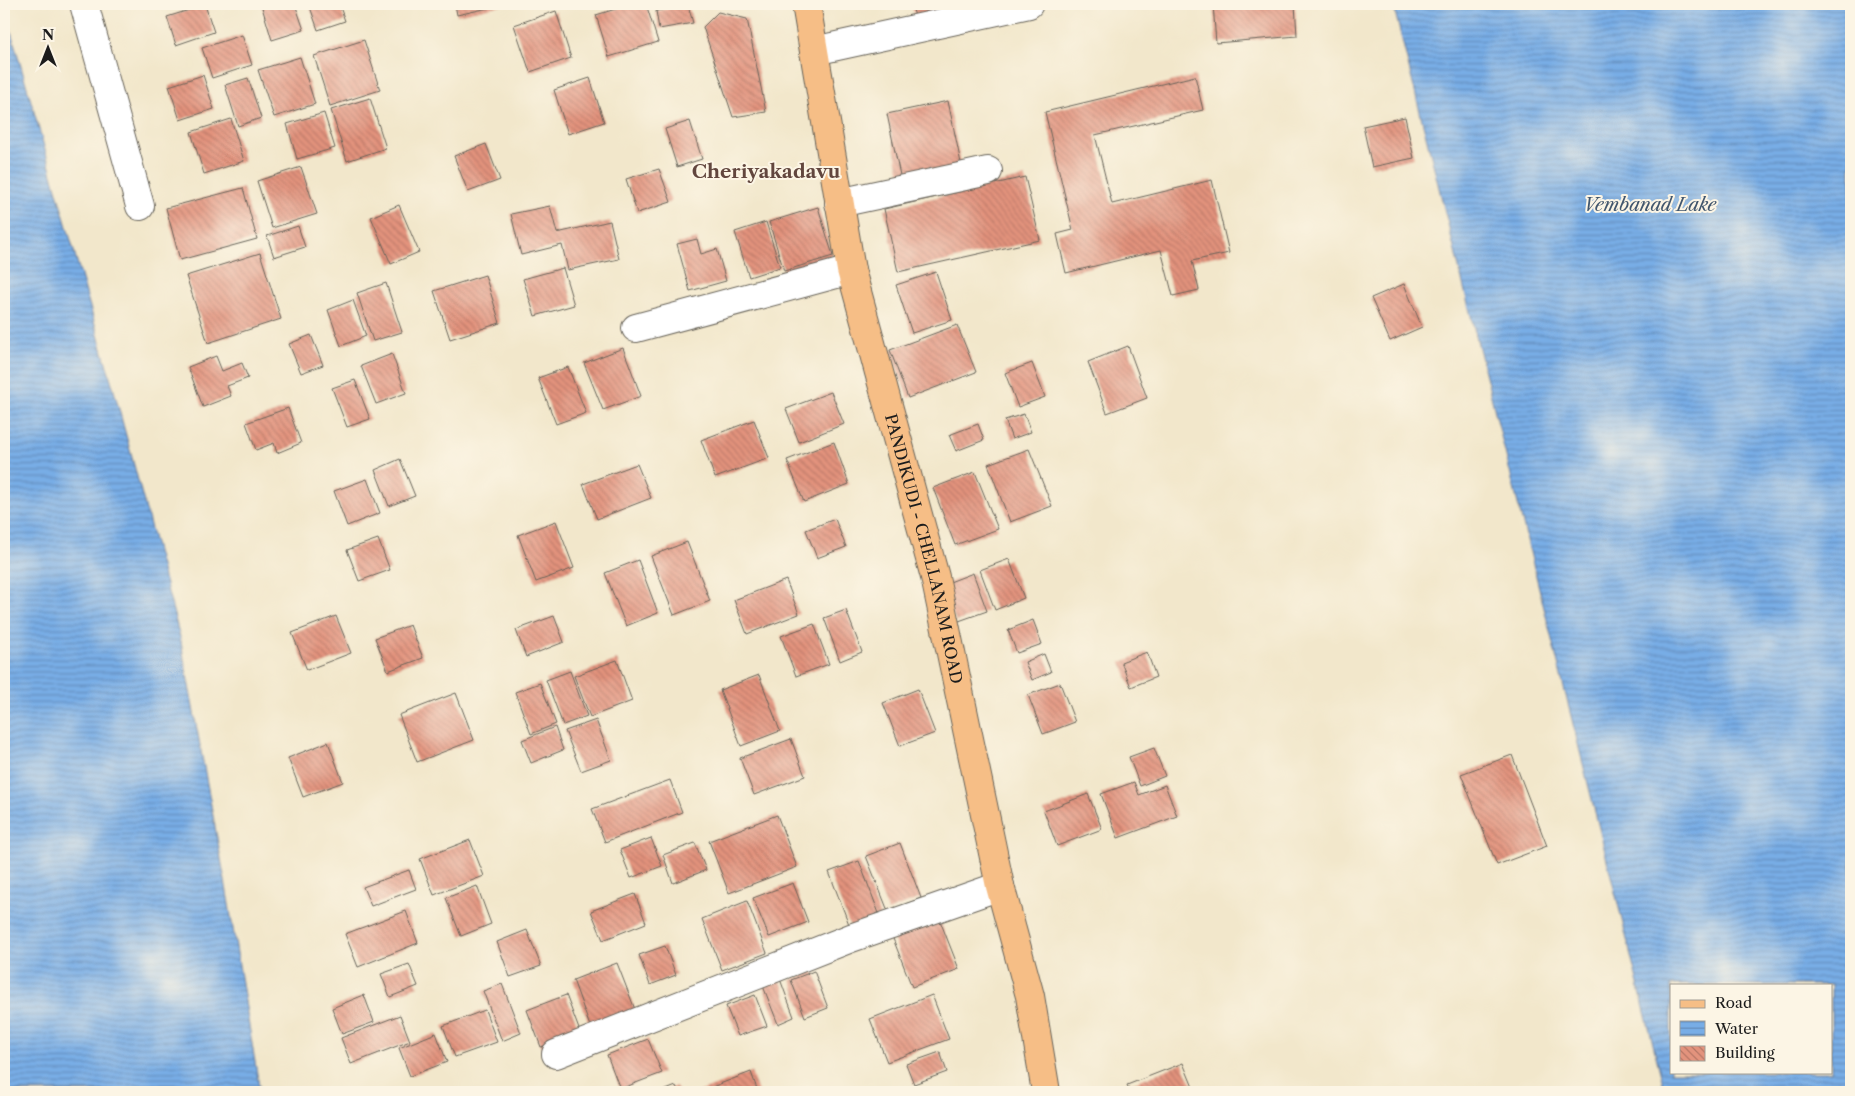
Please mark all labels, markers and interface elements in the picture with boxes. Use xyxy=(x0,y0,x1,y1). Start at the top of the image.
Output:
north arrow xyxy=(22,22,72,72)
text: N xyxy=(42,26,54,44)
district label: Cheriyakadavu xyxy=(692,160,841,183)
water label: Vembanad Lake xyxy=(1584,194,1718,216)
street label: PANDIKUDI - CHELLANAM ROAD xyxy=(881,412,967,685)
legend xyxy=(1670,984,1832,1074)
text: Road xyxy=(1715,993,1752,1012)
text: Water xyxy=(1714,1019,1759,1038)
text: Building xyxy=(1715,1043,1775,1062)

